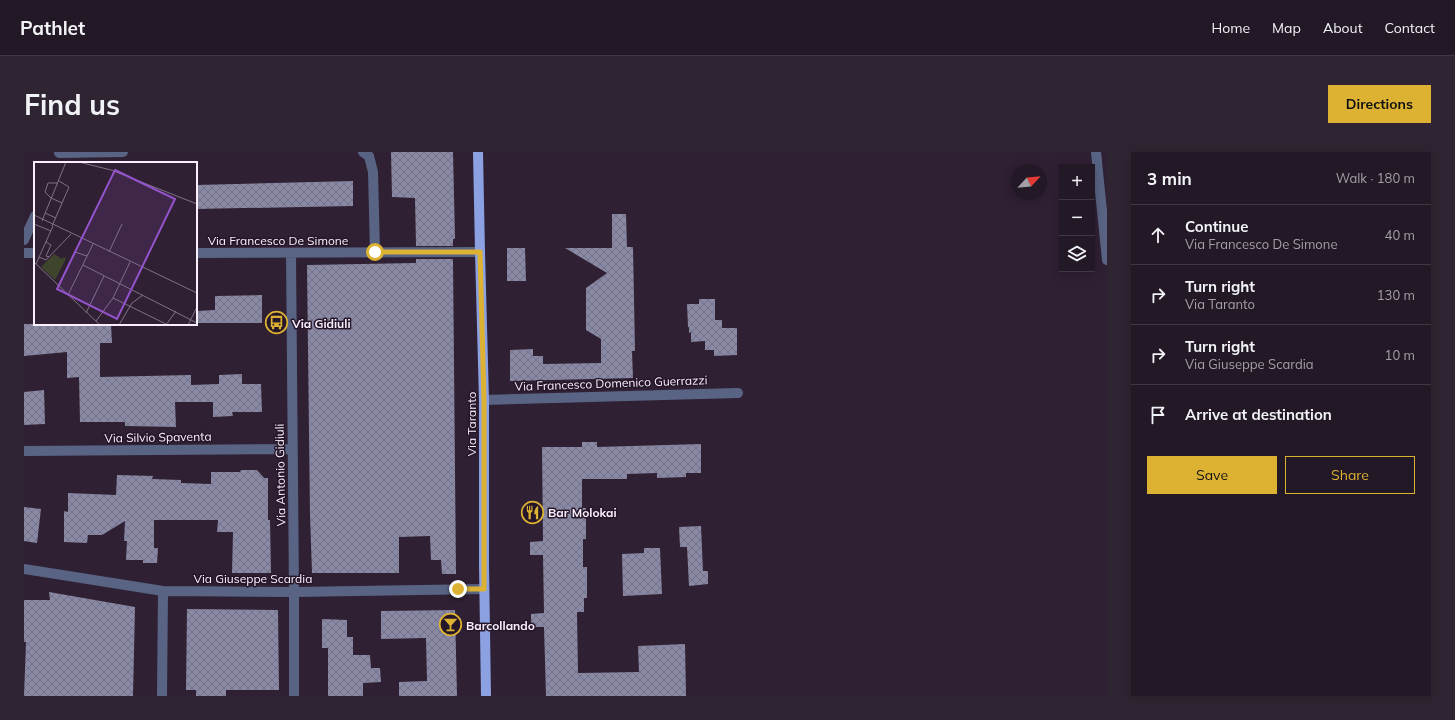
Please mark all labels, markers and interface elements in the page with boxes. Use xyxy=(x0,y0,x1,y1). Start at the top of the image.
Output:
text: Pathlet xyxy=(20,16,85,40)
text: Home xyxy=(1211,19,1250,37)
text: Map xyxy=(1272,19,1301,37)
text: About xyxy=(1323,19,1363,37)
text: Contact xyxy=(1385,19,1435,37)
button: Directions xyxy=(1328,85,1431,123)
text: Find us xyxy=(24,87,120,122)
inset map xyxy=(34,162,197,325)
north arrow xyxy=(1011,164,1047,200)
map controls xyxy=(1059,164,1095,272)
button: + xyxy=(1059,164,1095,200)
text: 3 min xyxy=(1147,168,1192,189)
text: Walk · 180 m xyxy=(1336,170,1415,186)
button: − xyxy=(1059,200,1095,236)
text: Continue xyxy=(1185,217,1248,236)
icon: ahead xyxy=(1147,224,1169,246)
text: 40 m xyxy=(1385,227,1415,243)
street label: Via Francesco De Simone xyxy=(208,233,348,248)
button: layers xyxy=(1059,236,1095,272)
text: Via Francesco De Simone xyxy=(1185,236,1337,252)
route start xyxy=(366,243,384,261)
text: Turn right xyxy=(1185,277,1255,296)
icon: right xyxy=(1147,284,1169,306)
text: 130 m xyxy=(1377,287,1415,303)
text: Via Taranto xyxy=(1185,296,1255,312)
bus stop icon: Via Gidiuli xyxy=(264,310,290,336)
place label: Via Gidiuli xyxy=(291,316,351,331)
text: Turn right xyxy=(1185,337,1255,356)
icon: right xyxy=(1147,344,1169,366)
text: 10 m xyxy=(1385,347,1415,363)
text: Via Giuseppe Scardia xyxy=(1185,356,1314,372)
street label: Via Francesco Domenico Guerrazzi xyxy=(514,372,708,394)
street label: Via Taranto xyxy=(464,392,479,456)
icon: arrive xyxy=(1147,404,1169,426)
text: Arrive at destination xyxy=(1185,405,1332,424)
street label: Via Antonio Gidiuli xyxy=(272,423,288,526)
street label: Via Silvio Spaventa xyxy=(104,429,212,445)
button: Save xyxy=(1147,456,1277,494)
button: Share xyxy=(1285,456,1415,494)
restaurant icon: Bar Molokai xyxy=(520,499,546,525)
place label: Bar Molokai xyxy=(548,505,617,520)
street label: Via Giuseppe Scardia xyxy=(194,571,312,586)
route end xyxy=(449,580,467,598)
bar icon: Barcollando xyxy=(437,612,463,638)
place label: Barcollando xyxy=(466,618,535,633)

